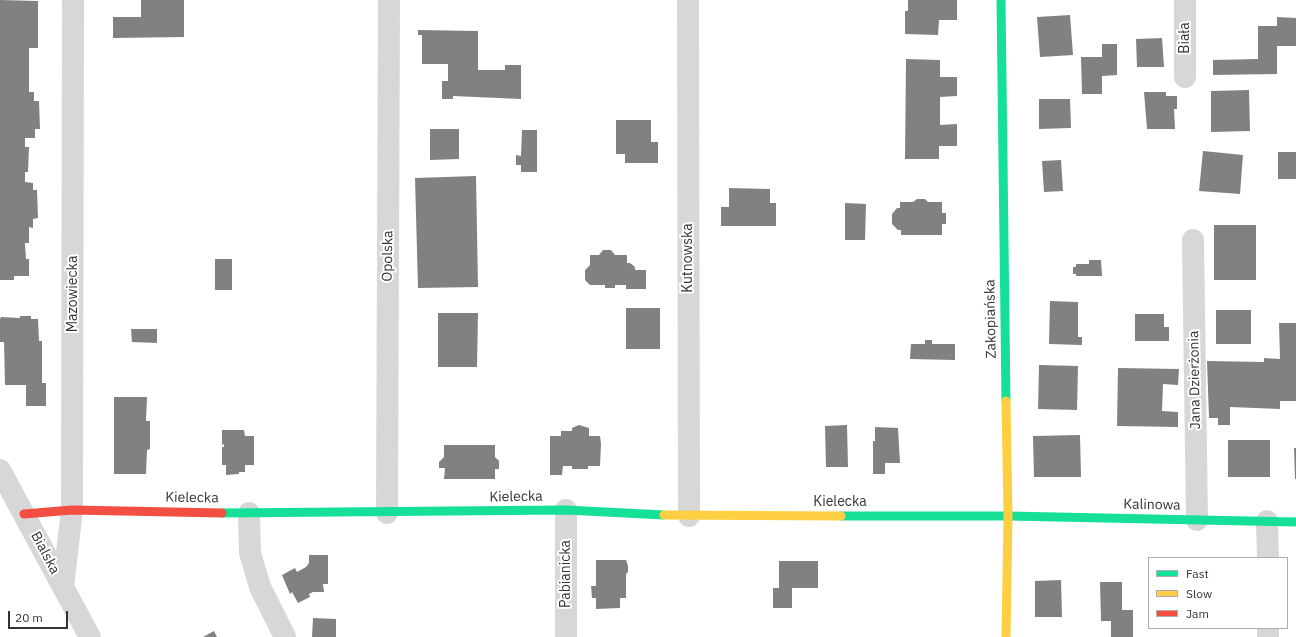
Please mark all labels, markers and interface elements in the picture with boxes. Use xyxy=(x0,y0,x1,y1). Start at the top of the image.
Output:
street label: Biała xyxy=(1177,22,1193,54)
street label: Kutnowska xyxy=(680,223,696,293)
street label: Opolska xyxy=(379,230,397,282)
street label: Mazowiecka xyxy=(65,256,81,332)
street label: Zakopiańska xyxy=(982,279,1000,359)
street label: Jana Dzierżonia xyxy=(1186,331,1204,429)
street label: Kielecka xyxy=(489,488,543,506)
street label: Kielecka xyxy=(165,489,219,507)
street label: Kielecka xyxy=(813,494,867,510)
street label: Kalinowa xyxy=(1123,496,1181,514)
street label: Bialska xyxy=(27,529,63,577)
street label: Pabianicka xyxy=(558,540,574,608)
legend xyxy=(1148,557,1288,629)
text: Fast xyxy=(1186,566,1209,581)
text: Slow xyxy=(1186,586,1212,601)
scale bar xyxy=(10,603,70,629)
text: Jam xyxy=(1186,606,1209,621)
text: 20 m xyxy=(15,610,43,625)

